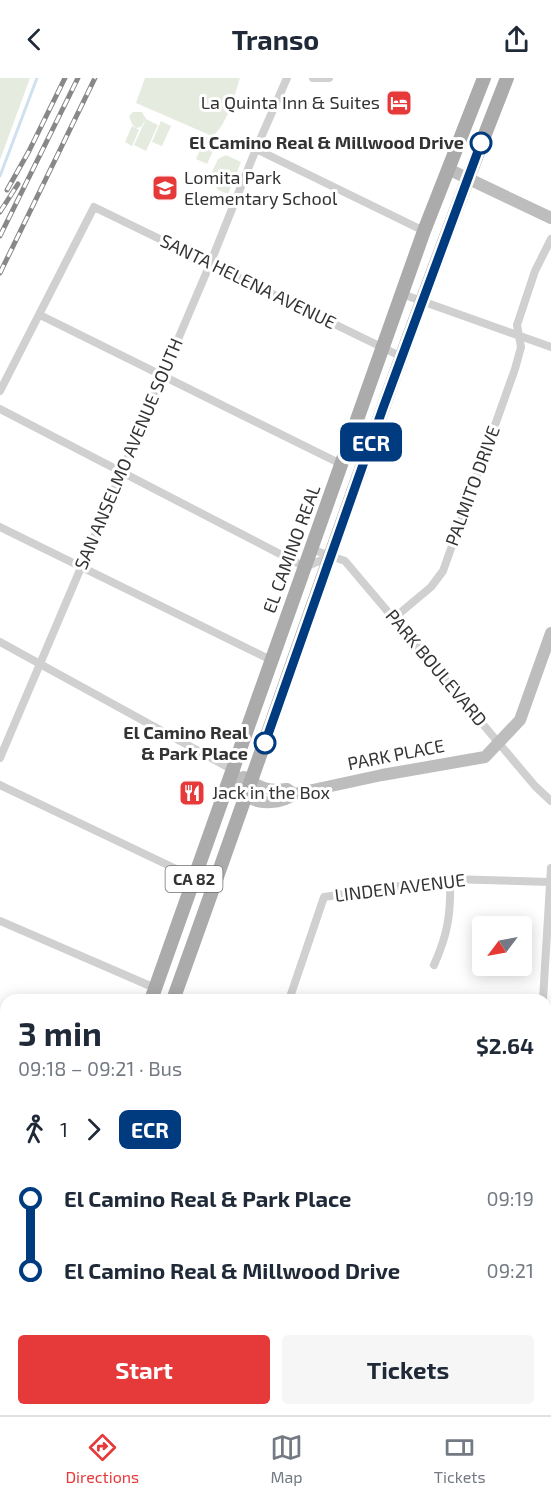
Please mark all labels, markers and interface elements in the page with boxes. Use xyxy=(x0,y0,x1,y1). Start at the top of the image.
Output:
icon: back xyxy=(18,23,51,56)
text: Transo xyxy=(232,23,319,55)
icon: share xyxy=(500,23,533,56)
hotel icon: La Quinta Inn & Suites xyxy=(384,88,414,118)
place label: La Quinta Inn & Suites xyxy=(201,91,380,113)
place label: El Camino Real & Millwood Drive xyxy=(189,131,464,153)
marker: El Camino Real & Millwood Drive xyxy=(470,132,492,154)
place label: Lomita Park Elementary School xyxy=(184,166,338,209)
school or university icon: Lomita Park Elementary School xyxy=(150,173,180,203)
street label: SANTA HELENA AVENUE xyxy=(157,229,340,333)
street label: SAN ANSELMO AVENUE SOUTH xyxy=(69,335,187,573)
line badge: ECR xyxy=(336,422,406,462)
street label: PALMITO DRIVE xyxy=(440,423,504,549)
text: ECR xyxy=(352,430,390,455)
street label: EL CAMINO REAL xyxy=(258,481,325,616)
street label: PARK BOULEVARD xyxy=(381,604,492,730)
place label: El Camino Real & Park Place xyxy=(123,721,248,764)
marker: El Camino Real & Park Place xyxy=(254,732,276,754)
street label: PARK PLACE xyxy=(346,734,446,774)
restaurant icon: Jack in the Box xyxy=(177,778,207,808)
place label: Jack in the Box xyxy=(212,781,331,803)
road number: CA 82 xyxy=(166,866,222,892)
street label: LINDEN AVENUE xyxy=(333,868,466,906)
north arrow xyxy=(472,916,532,976)
map controls xyxy=(472,916,532,976)
text: 3 min xyxy=(18,1013,102,1053)
text: $2.64 xyxy=(476,1032,534,1058)
text: 09:18 – 09:21 · Bus xyxy=(18,1056,182,1080)
icon: walk xyxy=(18,1113,51,1146)
icon: forward xyxy=(77,1113,110,1146)
text: 1 xyxy=(60,1117,68,1141)
text: ECR xyxy=(131,1117,169,1142)
text: El Camino Real & Park Place xyxy=(64,1185,351,1211)
text: 09:19 xyxy=(486,1186,534,1210)
text: El Camino Real & Millwood Drive xyxy=(64,1257,400,1283)
text: 09:21 xyxy=(487,1258,534,1282)
button: Start xyxy=(18,1335,270,1404)
button: Tickets xyxy=(282,1335,534,1404)
tab: Directions xyxy=(65,1431,139,1486)
tab: Map xyxy=(270,1431,303,1486)
tab: Tickets xyxy=(434,1431,486,1486)

